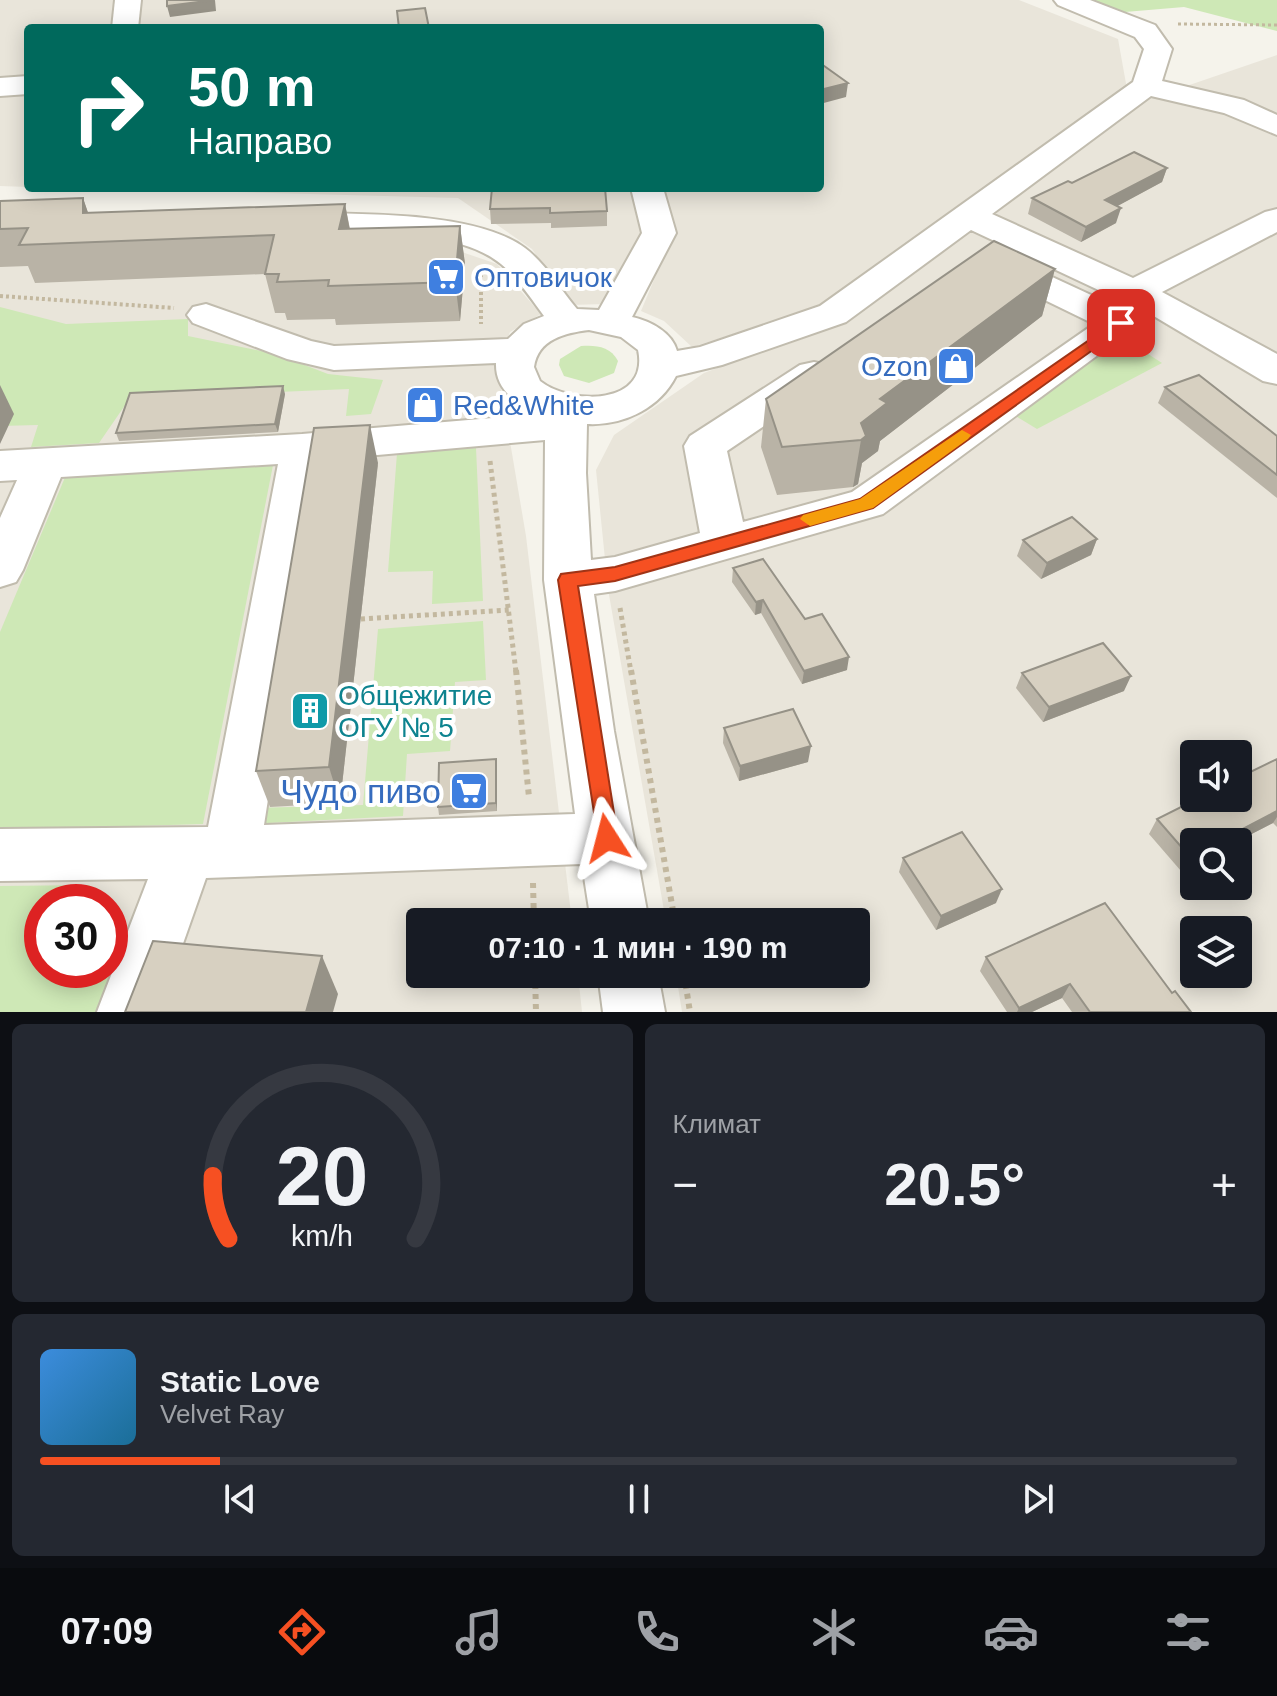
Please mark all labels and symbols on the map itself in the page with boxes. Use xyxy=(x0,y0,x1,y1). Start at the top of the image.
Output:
supermarket icon: Оптовичок xyxy=(425,256,467,298)
place label: Оптовичок xyxy=(474,262,613,293)
pin xyxy=(1087,289,1155,357)
shop icon: Ozon xyxy=(935,345,977,387)
place label: Ozon xyxy=(861,351,928,382)
shop icon: Red&White xyxy=(404,384,446,426)
place label: Red&White xyxy=(453,390,595,421)
place label: Общежитие ОГУ № 5 xyxy=(338,680,492,743)
building icon: Общежитие ОГУ № 5 xyxy=(289,690,331,732)
supermarket icon: Чудо пиво xyxy=(448,770,490,812)
place label: Чудо пиво xyxy=(280,772,441,810)
position arrow xyxy=(565,796,649,880)
speed limit sign: 30 xyxy=(24,884,128,988)

